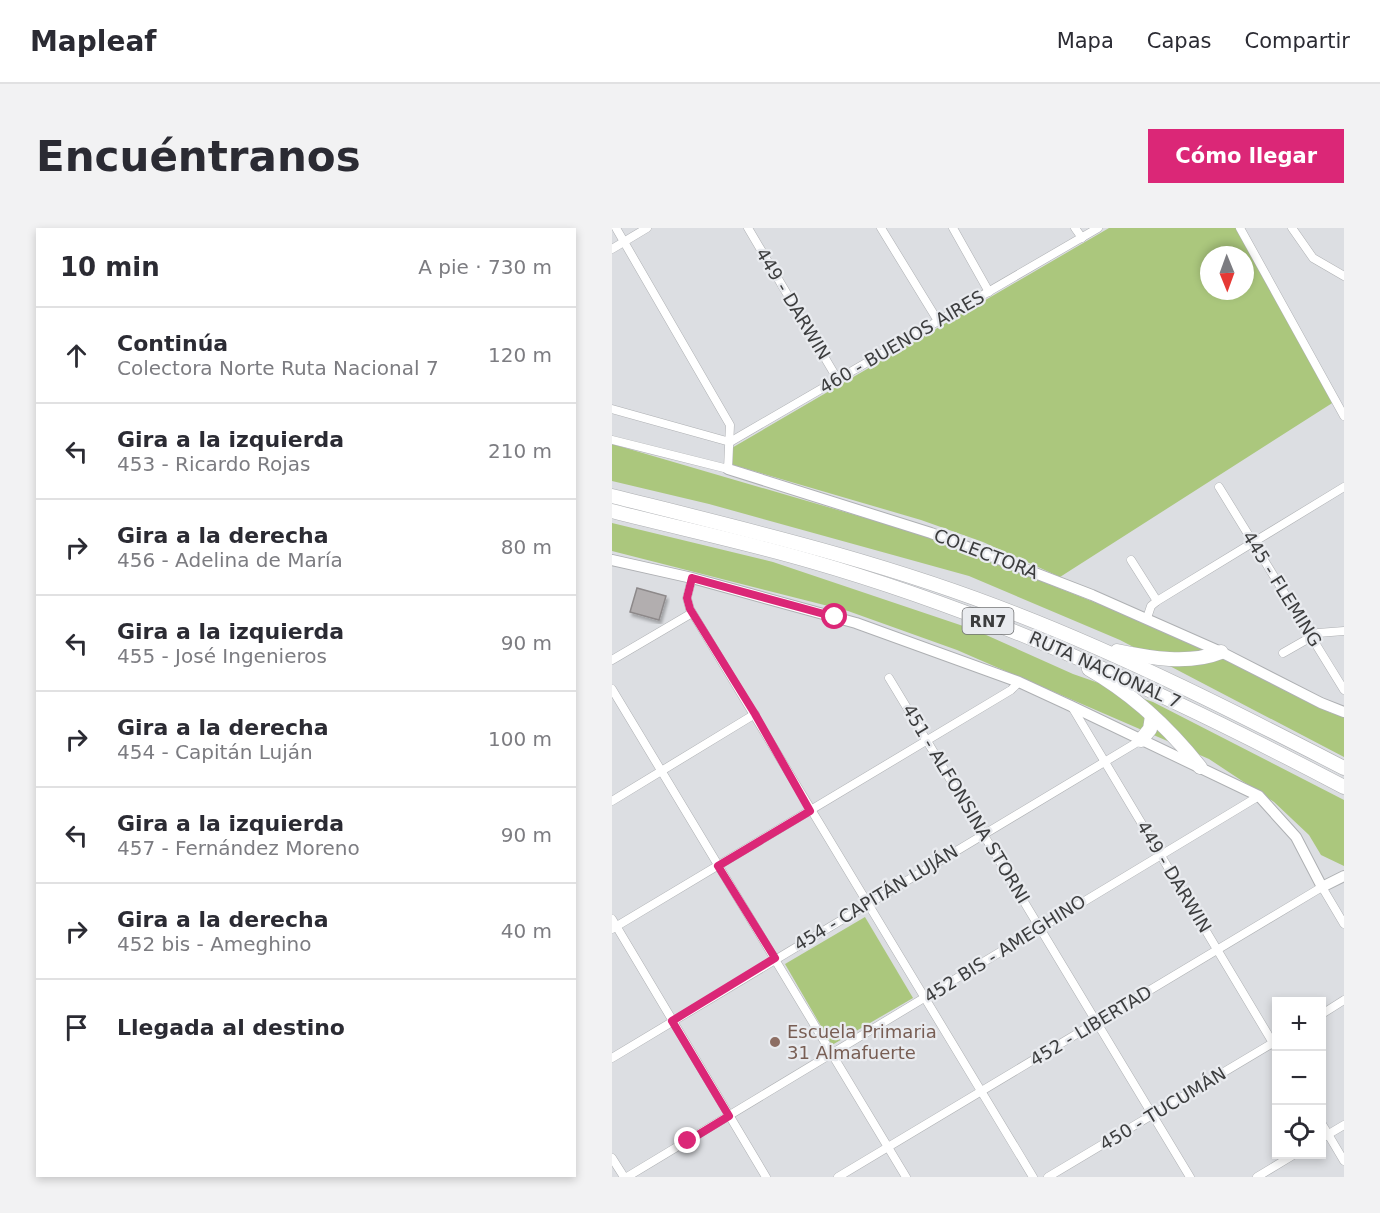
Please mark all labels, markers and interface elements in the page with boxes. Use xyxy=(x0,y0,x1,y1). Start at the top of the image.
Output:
text: Mapleaf xyxy=(30,25,156,58)
text: Mapa xyxy=(1057,29,1114,53)
text: Capas xyxy=(1147,29,1211,53)
text: Compartir xyxy=(1244,29,1350,53)
button: Cómo llegar xyxy=(1148,129,1344,183)
text: Encuéntranos xyxy=(36,132,361,181)
street label: 449 - DARWIN xyxy=(752,244,835,363)
north arrow xyxy=(1200,246,1254,300)
text: 10 min xyxy=(60,252,160,282)
text: A pie · 730 m xyxy=(418,255,552,279)
street label: 460 - BUENOS AIRES xyxy=(816,286,988,397)
text: Continúa xyxy=(117,331,228,356)
icon: ahead xyxy=(60,339,93,372)
text: 120 m xyxy=(488,343,552,367)
text: Colectora Norte Ruta Nacional 7 xyxy=(117,356,439,380)
text: Gira a la izquierda xyxy=(117,427,344,452)
icon: left xyxy=(60,435,93,468)
text: 210 m xyxy=(488,439,552,463)
text: 453 - Ricardo Rojas xyxy=(117,452,310,476)
text: Gira a la derecha xyxy=(117,523,329,548)
street label: COLECTORA xyxy=(931,524,1042,583)
street label: 445 - FLEMING xyxy=(1238,527,1326,650)
icon: right xyxy=(60,531,93,564)
text: 80 m xyxy=(501,535,552,559)
text: 456 - Adelina de María xyxy=(117,548,343,572)
route start xyxy=(821,603,847,629)
road number: RN7 xyxy=(962,608,1013,634)
text: Gira a la izquierda xyxy=(117,619,344,644)
icon: left xyxy=(60,627,93,660)
street label: RUTA NACIONAL 7 xyxy=(1026,627,1184,712)
text: 90 m xyxy=(501,631,552,655)
text: 455 - José Ingenieros xyxy=(117,644,327,668)
street label: 451 - ALFONSINA STORNI xyxy=(899,700,1034,907)
text: Gira a la derecha xyxy=(117,715,329,740)
icon: right xyxy=(60,723,93,756)
text: 100 m xyxy=(488,727,552,751)
text: 454 - Capitán Luján xyxy=(117,740,313,764)
text: Gira a la izquierda xyxy=(117,811,344,836)
street label: 449 - DARWIN xyxy=(1133,817,1216,936)
icon: left xyxy=(60,819,93,852)
text: 90 m xyxy=(501,823,552,847)
text: 457 - Fernández Moreno xyxy=(117,836,360,860)
street label: 454 - CAPITÁN LUJÁN xyxy=(790,840,962,955)
street label: 452 BIS - AMEGHINO xyxy=(920,890,1089,1007)
text: Gira a la derecha xyxy=(117,907,329,932)
icon: right xyxy=(60,915,93,948)
text: 40 m xyxy=(501,919,552,943)
text: 452 bis - Ameghino xyxy=(117,932,311,956)
street label: 452 - LIBERTAD xyxy=(1026,981,1155,1070)
map controls xyxy=(1272,997,1326,1159)
button: + xyxy=(1272,997,1326,1051)
icon: arrive xyxy=(60,1011,93,1044)
text: Llegada al destino xyxy=(117,1015,345,1040)
place label: Escuela Primaria 31 Almafuerte xyxy=(787,1021,937,1063)
marker: Escuela Primaria 31 Almafuerte xyxy=(768,1035,782,1049)
button: − xyxy=(1272,1051,1326,1105)
street label: 450 - TUCUMÁN xyxy=(1096,1063,1230,1155)
button: locate xyxy=(1272,1105,1326,1159)
route end xyxy=(674,1127,700,1153)

